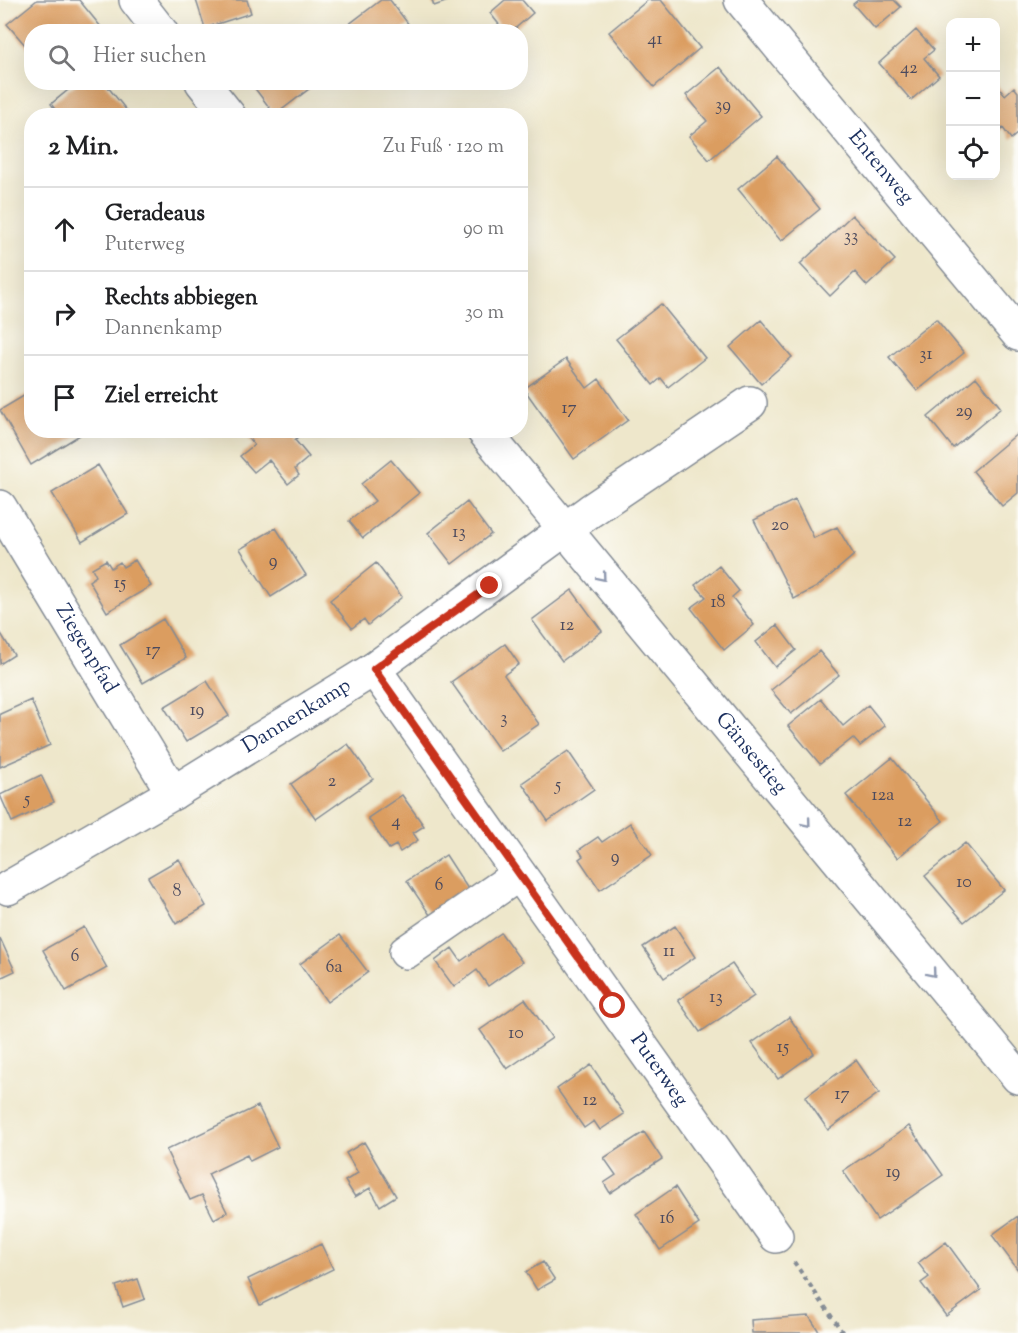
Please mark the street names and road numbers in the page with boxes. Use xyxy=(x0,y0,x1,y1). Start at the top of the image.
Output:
street label: Entenweg xyxy=(840,124,920,212)
street label: Ziegenpfad xyxy=(47,599,125,700)
street label: Dannenkamp xyxy=(237,671,357,762)
street label: Gänsestieg xyxy=(708,706,794,801)
street label: Puterweg xyxy=(622,1028,695,1113)

